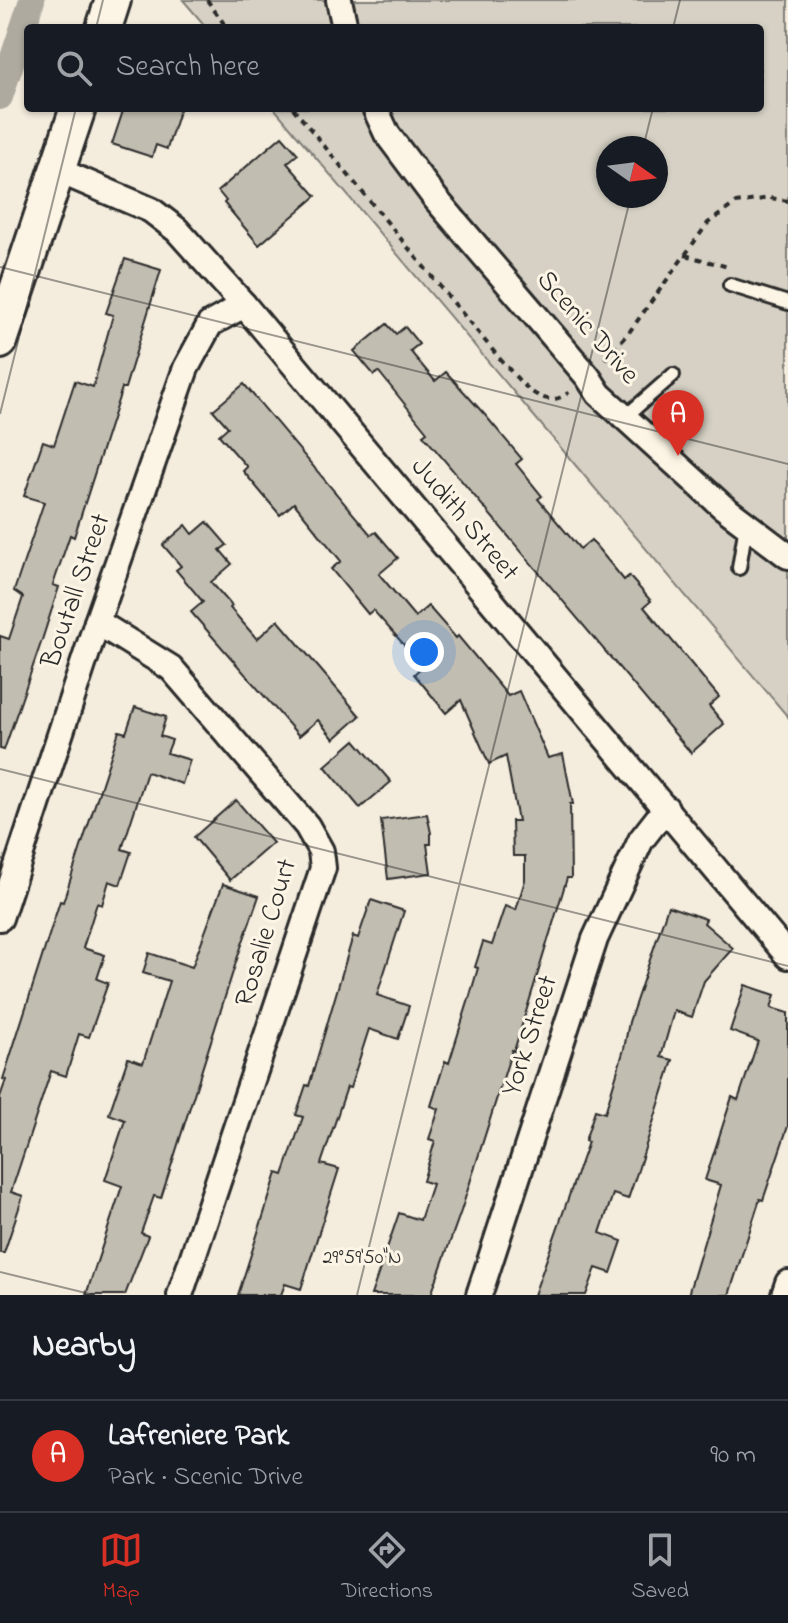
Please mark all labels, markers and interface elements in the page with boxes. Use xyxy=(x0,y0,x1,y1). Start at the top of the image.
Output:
search box xyxy=(24,24,764,112)
icon: search xyxy=(52,46,96,90)
text: Search here xyxy=(116,46,260,90)
north arrow xyxy=(596,136,668,208)
street label: Scenic Drive xyxy=(526,262,649,395)
pin: A xyxy=(652,390,704,456)
street label: Judith Street xyxy=(400,449,528,591)
street label: Boutall Street xyxy=(31,508,123,675)
your location xyxy=(404,632,444,672)
street label: Rosalie Court xyxy=(225,854,309,1012)
street label: York Street xyxy=(492,970,570,1102)
text: 29°59'50"N xyxy=(322,1244,402,1273)
text: Nearby xyxy=(32,1322,136,1372)
text: Lafreniere Park xyxy=(108,1415,289,1459)
text: A xyxy=(50,1437,66,1475)
text: 90 m xyxy=(710,1437,756,1475)
text: Park · Scenic Drive xyxy=(108,1459,303,1497)
tab: Map xyxy=(99,1528,143,1608)
tab: Directions xyxy=(342,1528,433,1608)
tab: Saved xyxy=(631,1528,689,1608)

